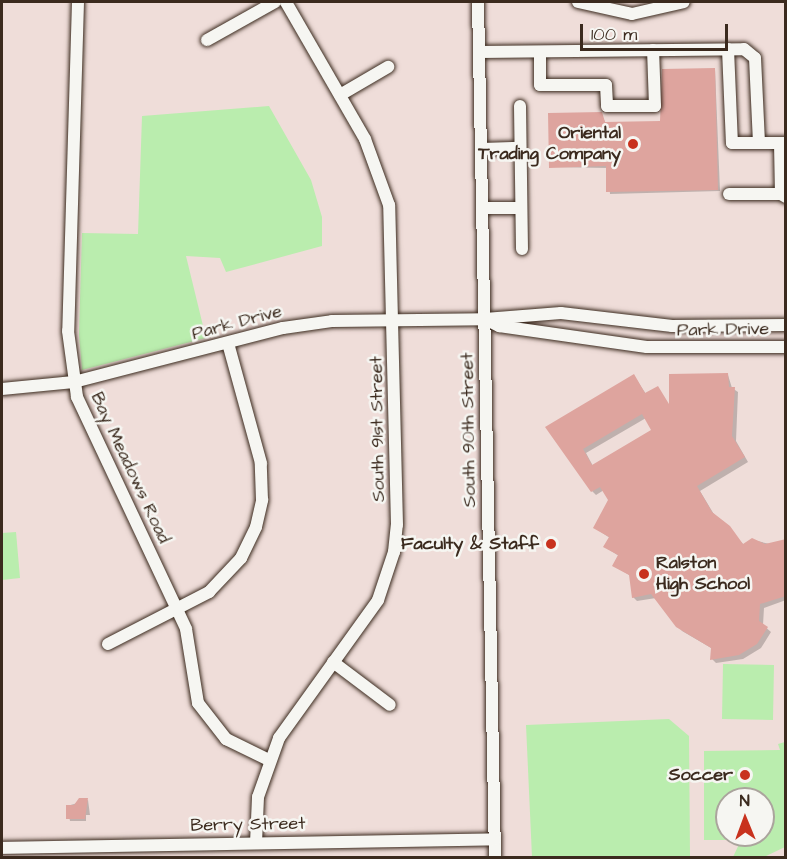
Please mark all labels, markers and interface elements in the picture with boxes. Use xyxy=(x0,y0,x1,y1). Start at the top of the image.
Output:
scale bar xyxy=(583,12,732,50)
text: 100 m xyxy=(591,22,637,47)
place label: Oriental Trading Company xyxy=(478,123,621,166)
marker: Oriental Trading Company xyxy=(626,137,640,151)
street label: Park Drive xyxy=(190,301,284,345)
street label: Park Drive xyxy=(677,318,769,342)
street label: South 90th Street xyxy=(457,352,481,508)
street label: South 91st Street xyxy=(366,356,390,502)
street label: Bay Meadows Road xyxy=(85,389,175,547)
place label: Faculty & Staff xyxy=(401,533,539,555)
marker: Faculty & Staff xyxy=(544,537,558,551)
place label: Ralston High School xyxy=(656,553,750,596)
marker: Ralston High School xyxy=(637,567,651,581)
place label: Soccer xyxy=(669,764,733,786)
marker: Soccer xyxy=(738,768,752,782)
north arrow xyxy=(715,787,775,847)
text: N xyxy=(740,790,750,812)
street label: Berry Street xyxy=(190,813,306,837)

